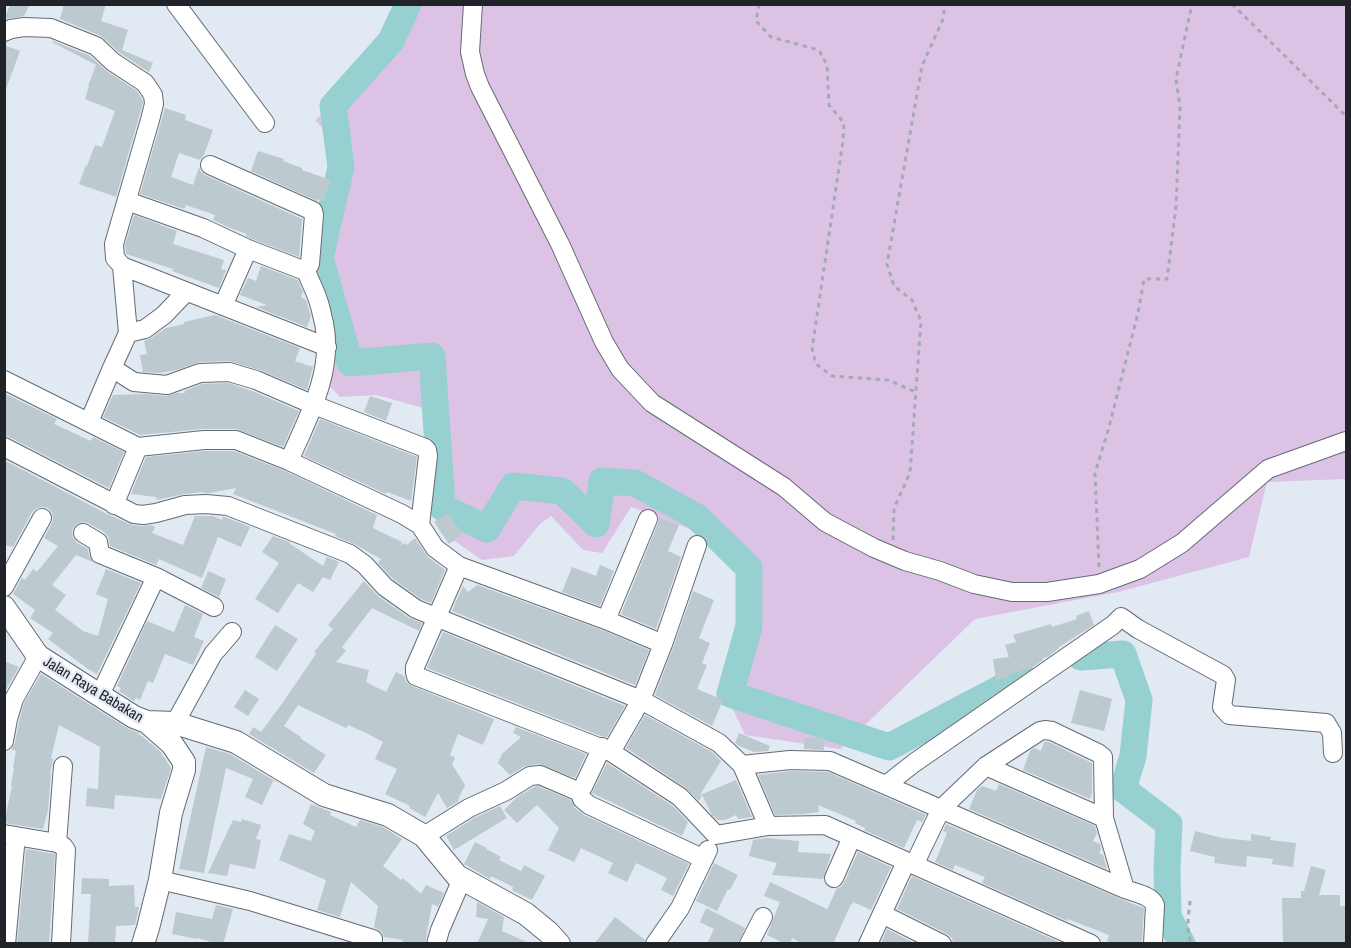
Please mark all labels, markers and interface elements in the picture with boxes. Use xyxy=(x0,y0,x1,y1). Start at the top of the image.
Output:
street label: Jalan Raya Babakan xyxy=(40,653,146,727)

